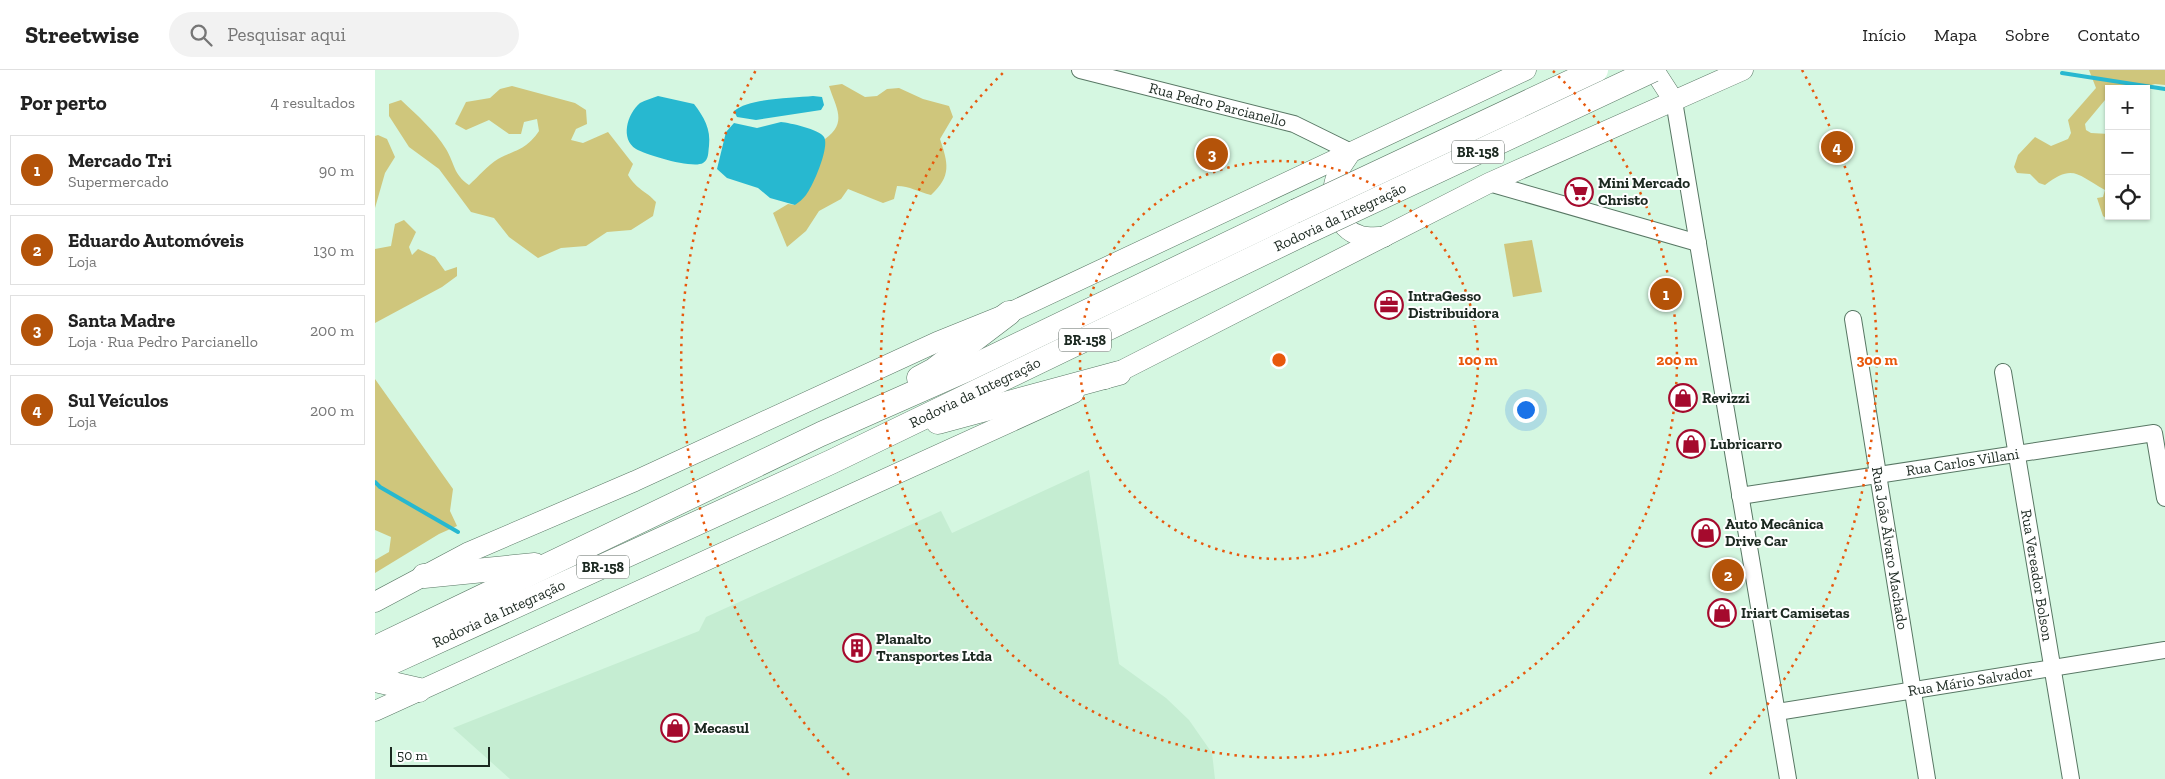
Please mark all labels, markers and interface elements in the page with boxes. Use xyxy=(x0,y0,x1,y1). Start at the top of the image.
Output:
search box xyxy=(169,12,519,57)
text: Streetwise xyxy=(25,20,139,49)
icon: search xyxy=(187,21,215,49)
text: Pesquisar aqui xyxy=(227,23,346,46)
text: Início xyxy=(1862,24,1906,46)
text: Mapa xyxy=(1934,24,1977,46)
text: Sobre xyxy=(2005,24,2050,46)
text: Contato xyxy=(2078,24,2140,46)
street label: Rua Pedro Parcianello xyxy=(1147,79,1289,131)
map controls xyxy=(2105,85,2150,220)
button: + xyxy=(2105,85,2150,130)
text: Por perto xyxy=(20,90,107,115)
text: 4 resultados xyxy=(271,93,355,112)
pin: 4 xyxy=(1821,128,1853,166)
button: − xyxy=(2105,130,2150,175)
pin: 3 xyxy=(1196,135,1228,173)
road number: BR-158 xyxy=(1452,140,1504,164)
text: Mercado Tri xyxy=(68,149,172,172)
text: 1 xyxy=(34,161,40,180)
text: 90 m xyxy=(319,161,354,180)
text: Supermercado xyxy=(68,172,169,191)
place label: Mini Mercado Christo xyxy=(1598,174,1690,209)
button: locate xyxy=(2105,175,2150,220)
supermarket icon: Mini Mercado Christo xyxy=(1564,177,1594,207)
street label: Rodovia da Integração xyxy=(1271,178,1409,255)
text: Eduardo Automóveis xyxy=(68,229,244,252)
text: 2 xyxy=(33,241,41,260)
text: 130 m xyxy=(313,241,354,260)
text: Loja xyxy=(68,252,97,271)
pin: 1 xyxy=(1650,275,1682,313)
place label: IntraGesso Distribuidora xyxy=(1408,287,1499,322)
office icon: IntraGesso Distribuidora xyxy=(1374,290,1404,320)
text: Santa Madre xyxy=(68,309,175,332)
text: 3 xyxy=(33,321,41,340)
text: 200 m xyxy=(310,321,354,340)
road number: BR-158 xyxy=(1059,328,1111,352)
text: Loja · Rua Pedro Parcianello xyxy=(68,332,258,351)
centre of rings xyxy=(1270,351,1288,369)
text: 100 m xyxy=(1458,351,1498,369)
text: 200 m xyxy=(1656,351,1698,369)
text: 300 m xyxy=(1856,351,1898,369)
street label: Rodovia da Integração xyxy=(906,353,1044,432)
shop icon: Revizzi xyxy=(1668,383,1698,413)
text: Sul Veículos xyxy=(68,389,169,412)
place label: Revizzi xyxy=(1702,389,1750,407)
your location xyxy=(1513,397,1539,423)
text: 4 xyxy=(32,401,42,420)
text: 200 m xyxy=(310,401,354,420)
text: Loja xyxy=(68,412,97,431)
shop icon: Lubricarro xyxy=(1676,429,1706,459)
place label: Lubricarro xyxy=(1710,435,1782,453)
street label: Rua Carlos Villani xyxy=(1905,445,2020,480)
street label: Rua João Álvaro Machado xyxy=(1868,465,1912,631)
street label: Rua Vereador Bolson xyxy=(2017,508,2057,643)
place label: Auto Mecânica Drive Car xyxy=(1725,515,1824,550)
shop icon: Auto Mecânica Drive Car xyxy=(1691,518,1721,548)
road number: BR-158 xyxy=(577,556,629,578)
pin: 2 xyxy=(1712,556,1744,594)
street label: Rodovia da Integração xyxy=(430,575,568,652)
shop icon: Iriart Camisetas xyxy=(1707,598,1737,628)
place label: Iriart Camisetas xyxy=(1741,604,1850,622)
place label: Planalto Transportes Ltda xyxy=(876,630,992,665)
building icon: Planalto Transportes Ltda xyxy=(842,633,872,663)
street label: Rua Mário Salvador xyxy=(1907,662,2034,700)
shop icon: Mecasul xyxy=(660,713,690,743)
place label: Mecasul xyxy=(694,719,749,737)
scale bar xyxy=(390,744,490,767)
text: 50 m xyxy=(397,747,428,764)

